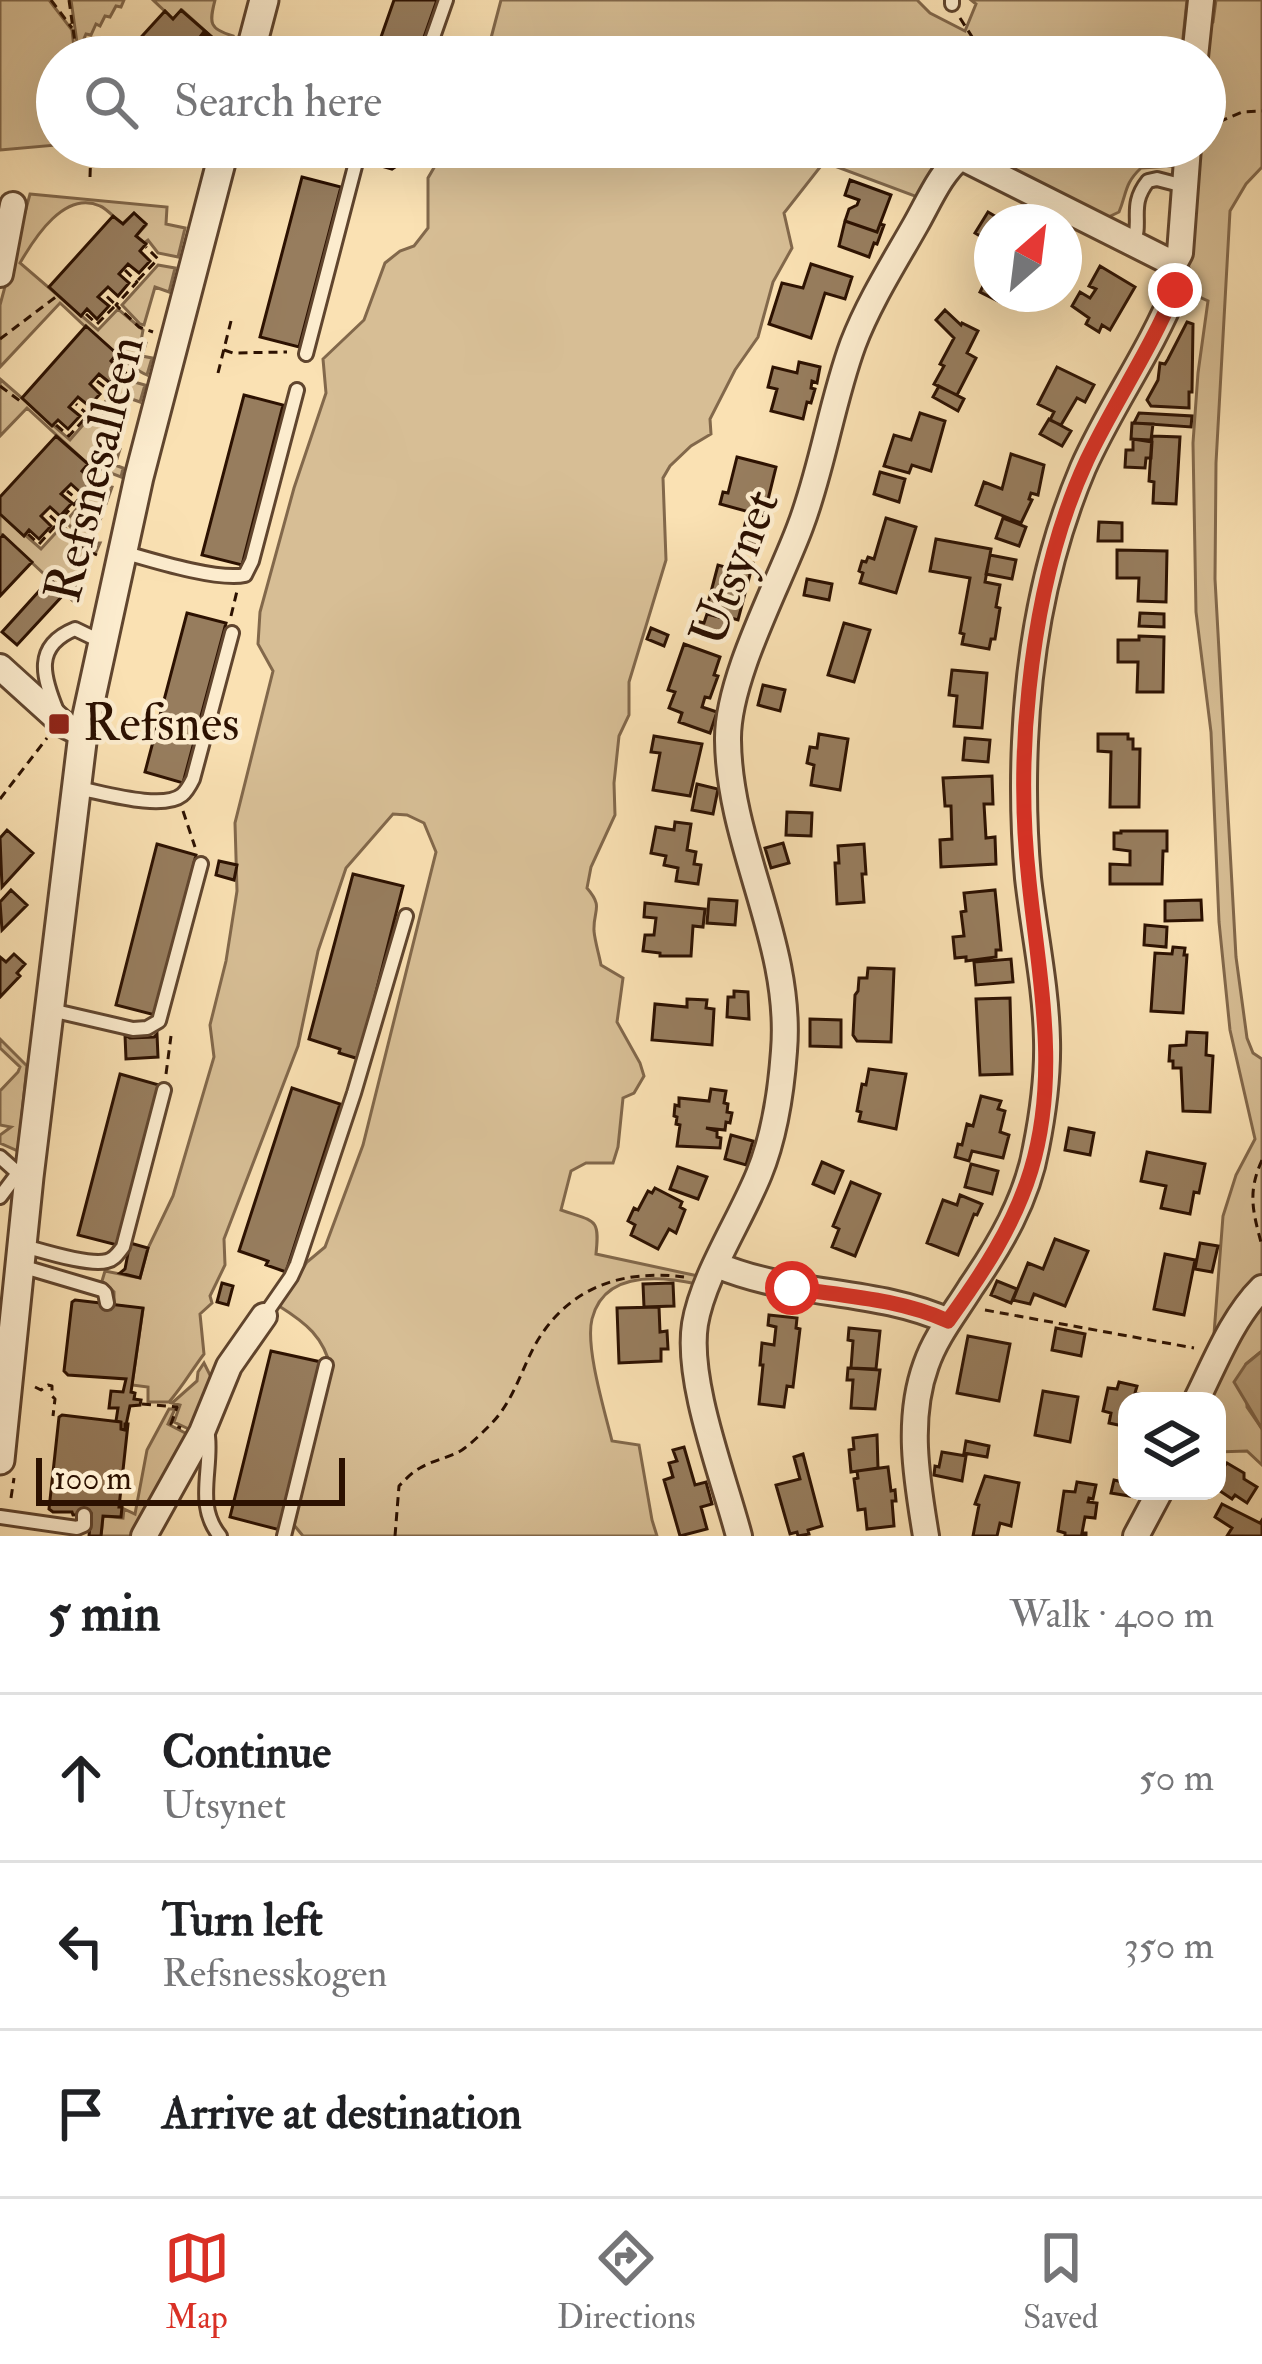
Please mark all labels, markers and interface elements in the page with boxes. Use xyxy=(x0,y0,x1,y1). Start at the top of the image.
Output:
search box xyxy=(36,36,1226,168)
icon: search xyxy=(78,69,144,135)
text: Search here xyxy=(174,74,382,130)
north arrow xyxy=(974,204,1082,312)
route end xyxy=(1148,263,1202,317)
street label: Refsnesalleen xyxy=(31,329,159,609)
street label: Utsynet xyxy=(676,481,794,655)
place label: Refsnes xyxy=(83,692,240,756)
marker: Refsnes xyxy=(46,711,72,737)
route start xyxy=(765,1261,819,1315)
map controls xyxy=(1118,1392,1226,1500)
button: layers xyxy=(1118,1392,1226,1500)
scale bar xyxy=(36,1452,345,1505)
text: 100 m xyxy=(54,1458,132,1499)
text: 5 min xyxy=(48,1582,161,1646)
text: Walk · 400 m xyxy=(1009,1590,1214,1639)
text: Continue xyxy=(162,1725,331,1781)
icon: ahead xyxy=(48,1745,114,1811)
text: 50 m xyxy=(1139,1753,1214,1802)
text: Utsynet xyxy=(162,1781,286,1830)
text: Turn left xyxy=(162,1893,323,1949)
icon: left xyxy=(48,1913,114,1979)
text: 350 m xyxy=(1124,1921,1214,1970)
text: Refsnesskogen xyxy=(162,1949,387,1998)
icon: arrive xyxy=(48,2081,114,2147)
text: Arrive at destination xyxy=(162,2086,522,2142)
tab: Map xyxy=(164,2225,230,2338)
tab: Directions xyxy=(557,2225,696,2338)
tab: Saved xyxy=(1023,2225,1098,2338)

